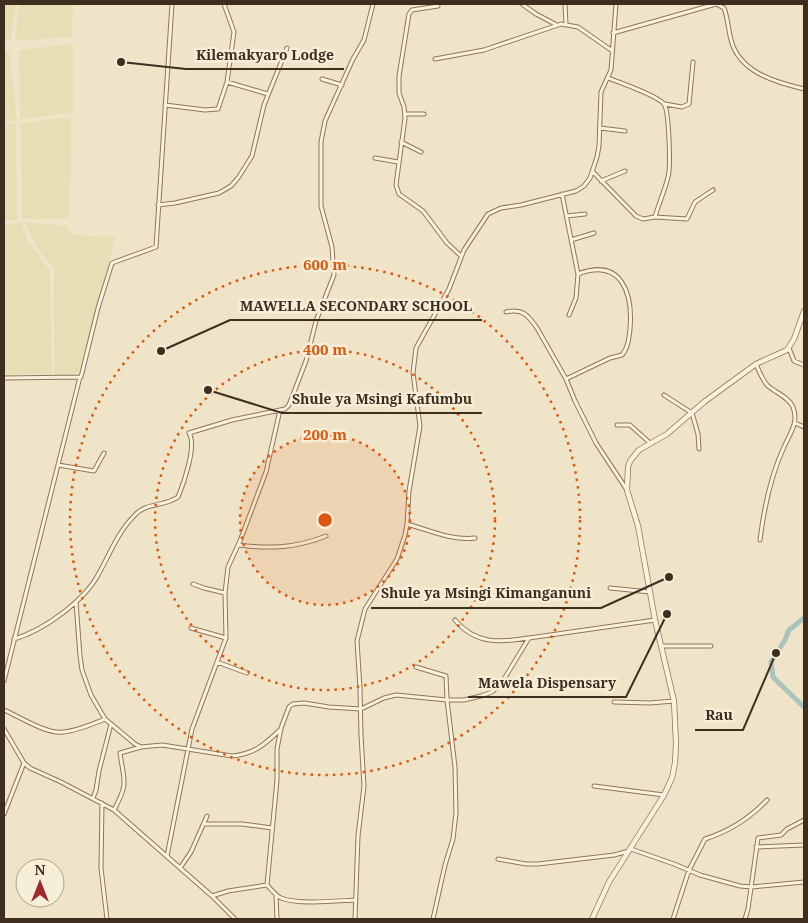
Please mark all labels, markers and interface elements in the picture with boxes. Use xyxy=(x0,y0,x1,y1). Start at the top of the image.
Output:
callout: Kilemakyaro Lodge xyxy=(186,40,344,69)
text: Kilemakyaro Lodge xyxy=(196,45,334,64)
text: 600 m xyxy=(303,254,347,274)
callout: MAWELLA SECONDARY SCHOOL xyxy=(230,291,482,320)
text: MAWELLA SECONDARY SCHOOL xyxy=(240,296,472,315)
text: 400 m xyxy=(303,339,347,359)
callout: Shule ya Msingi Kafumbu xyxy=(282,384,482,413)
text: Shule ya Msingi Kafumbu xyxy=(292,389,472,408)
text: 200 m xyxy=(303,424,347,444)
centre of rings xyxy=(316,511,334,529)
callout: Shule ya Msingi Kimanganuni xyxy=(371,579,601,608)
text: Shule ya Msingi Kimanganuni xyxy=(381,583,591,602)
callout: Mawela Dispensary xyxy=(468,668,626,697)
text: Mawela Dispensary xyxy=(478,673,617,692)
callout: Rau xyxy=(695,701,743,730)
text: Rau xyxy=(705,705,733,724)
north arrow xyxy=(15,858,65,908)
text: N xyxy=(34,860,46,879)

